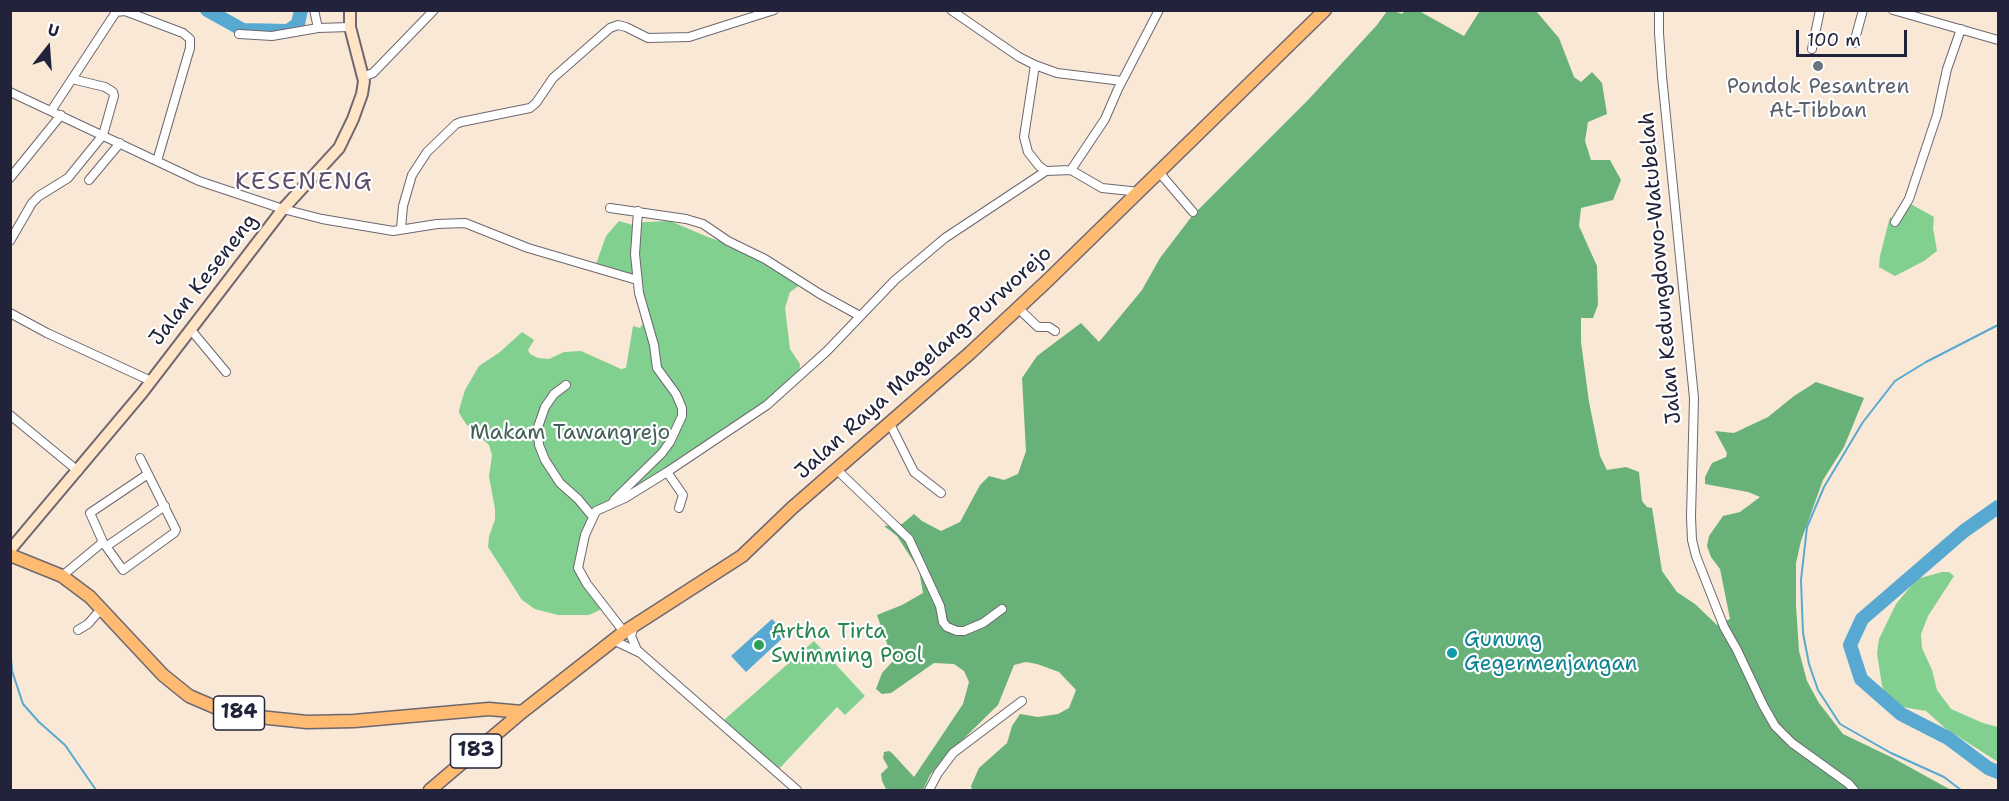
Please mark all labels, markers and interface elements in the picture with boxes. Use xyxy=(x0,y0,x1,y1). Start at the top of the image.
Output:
north arrow xyxy=(18,18,78,78)
scale bar xyxy=(1799,18,1910,56)
text: U xyxy=(45,19,62,42)
text: 100 m xyxy=(1807,28,1861,52)
marker: Pondok Pesantren At-Tibban xyxy=(1811,59,1825,73)
place label: Pondok Pesantren At-Tibban xyxy=(1727,75,1909,125)
street label: Jalan Kedungdowo-Watubelah xyxy=(1635,111,1687,425)
district label: KESENENG xyxy=(235,169,373,197)
street label: Jalan Keseneng xyxy=(145,209,263,351)
street label: Jalan Raya Magelang-Purworejo xyxy=(790,241,1058,485)
park label: Makam Tawangrejo xyxy=(470,421,670,447)
place label: Artha Tirta Swimming Pool xyxy=(771,620,923,670)
place label: Gunung Gegermenjangan xyxy=(1464,628,1637,678)
marker: Artha Tirta Swimming Pool xyxy=(752,638,766,652)
marker: Gunung Gegermenjangan xyxy=(1445,646,1459,660)
road number: 184 xyxy=(214,696,264,730)
road number: 183 xyxy=(450,734,502,768)

